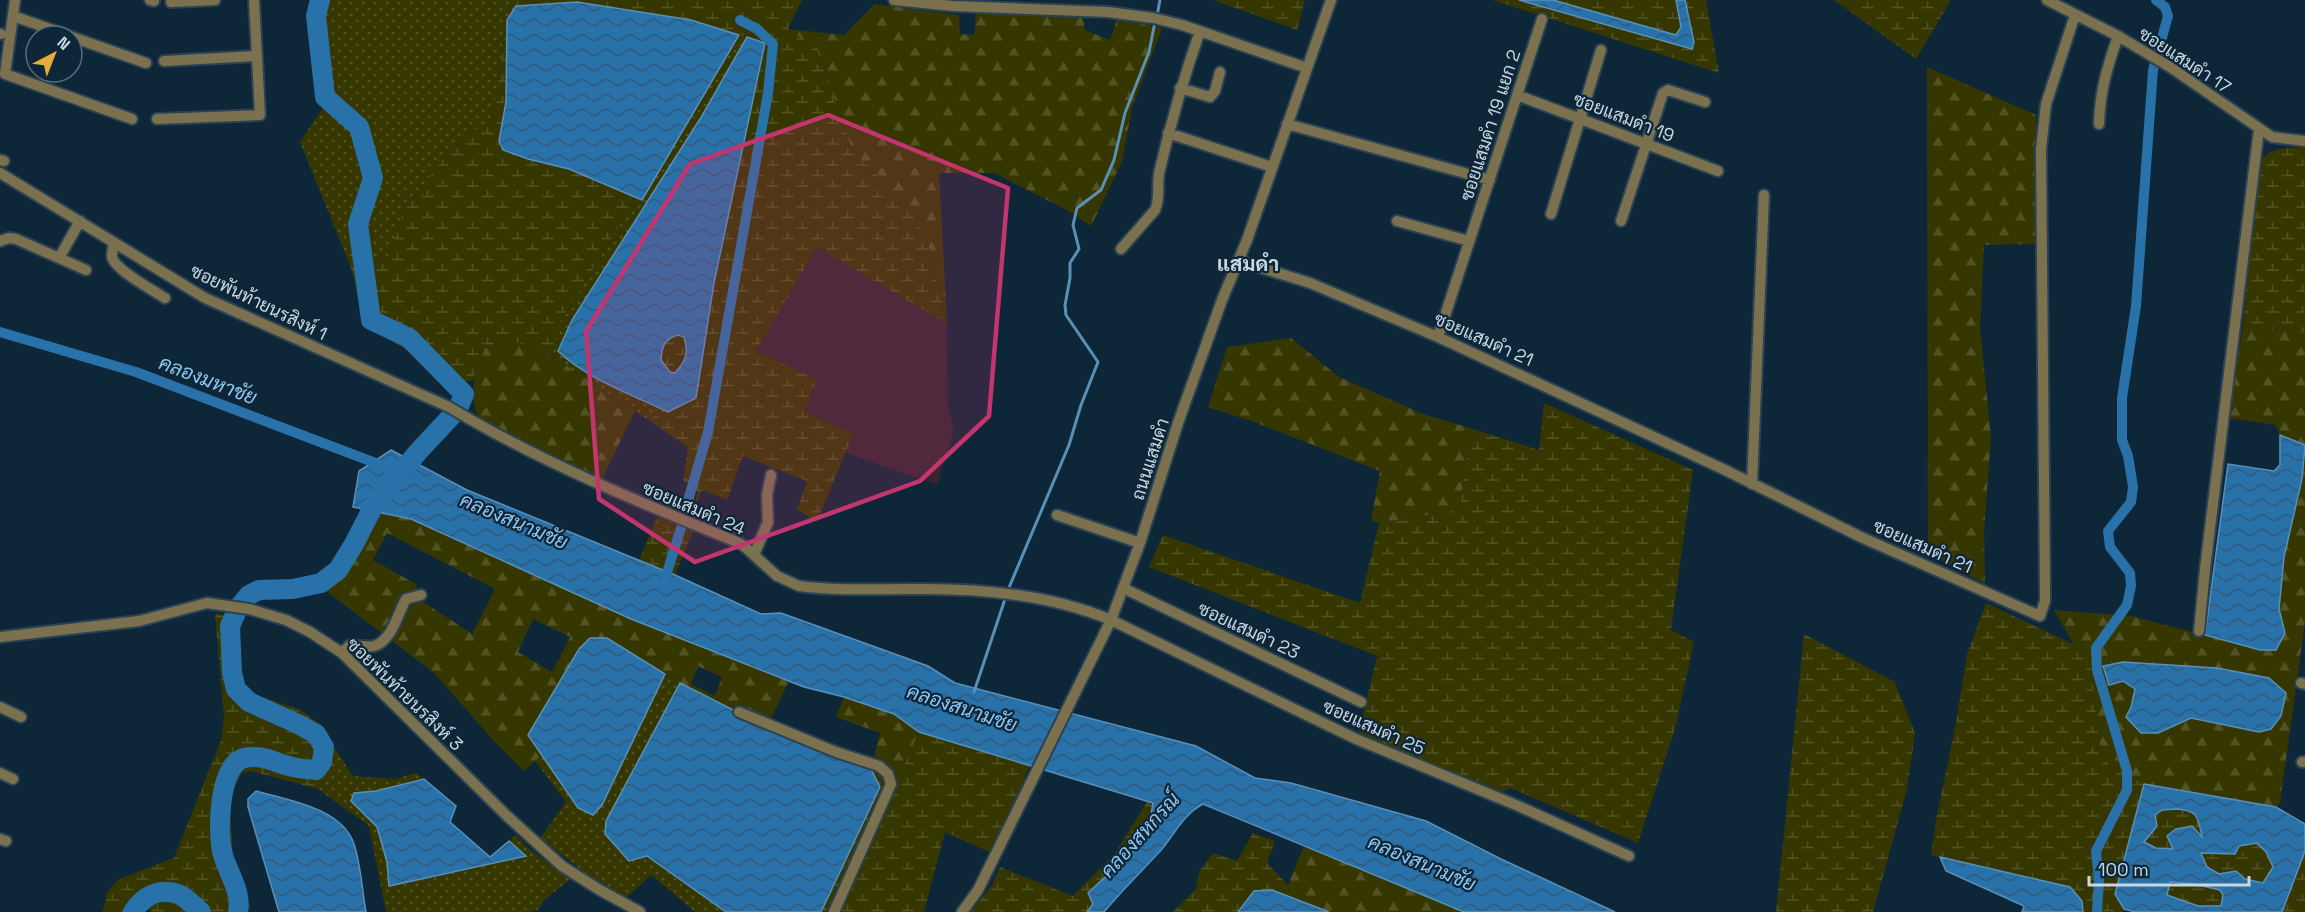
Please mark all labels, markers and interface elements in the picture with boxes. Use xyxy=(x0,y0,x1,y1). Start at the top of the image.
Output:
street label: ซอยแสมดำ 17 xyxy=(2134,22,2236,98)
north arrow xyxy=(24,24,84,84)
text: N xyxy=(53,32,75,55)
street label: ซอยแสมดำ 19 แยก 2 xyxy=(1455,46,1525,204)
street label: ซอยแสมดำ 19 xyxy=(1570,87,1678,147)
district label: แสมดำ xyxy=(1217,250,1279,277)
street label: ซอยพันท้ายนรสิงห์ 1 xyxy=(187,258,332,345)
street label: ซอยแสมดำ 21 xyxy=(1431,307,1537,371)
water label: คลองมหาชัย xyxy=(155,349,261,411)
street label: ถนนแสมดำ xyxy=(1126,415,1174,503)
street label: ซอยแสมดำ 24 xyxy=(639,476,749,540)
water label: คลองสนามชัย xyxy=(456,487,572,556)
street label: ซอยแสมดำ 21 xyxy=(1870,514,1976,578)
street label: ซอยแสมดำ 23 xyxy=(1194,596,1304,664)
street label: ซอยพันท้ายนรสิงห์ 3 xyxy=(342,632,469,755)
water label: คลองสนามชัย xyxy=(904,678,1021,738)
street label: ซอยแสมดำ 25 xyxy=(1319,694,1429,760)
water label: คลองสหกรณ์ xyxy=(1094,784,1187,883)
water label: คลองสนามชัย xyxy=(1364,829,1480,898)
scale bar xyxy=(2089,849,2250,887)
text: 100 m xyxy=(2098,858,2149,881)

